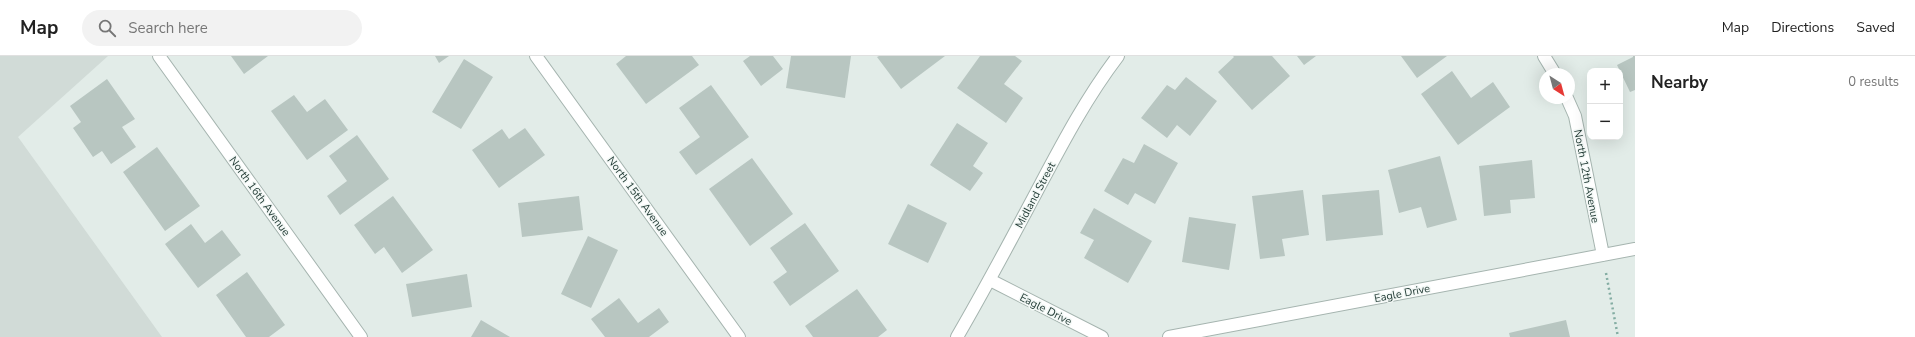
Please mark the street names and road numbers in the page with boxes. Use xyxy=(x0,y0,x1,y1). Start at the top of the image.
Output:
street label: North 12th Avenue xyxy=(1570,128,1603,224)
street label: North 16th Avenue xyxy=(226,153,294,239)
street label: North 15th Avenue xyxy=(604,153,672,239)
street label: Midland Street xyxy=(1012,159,1059,231)
street label: Eagle Drive xyxy=(1373,281,1431,306)
street label: Eagle Drive xyxy=(1017,290,1075,329)

